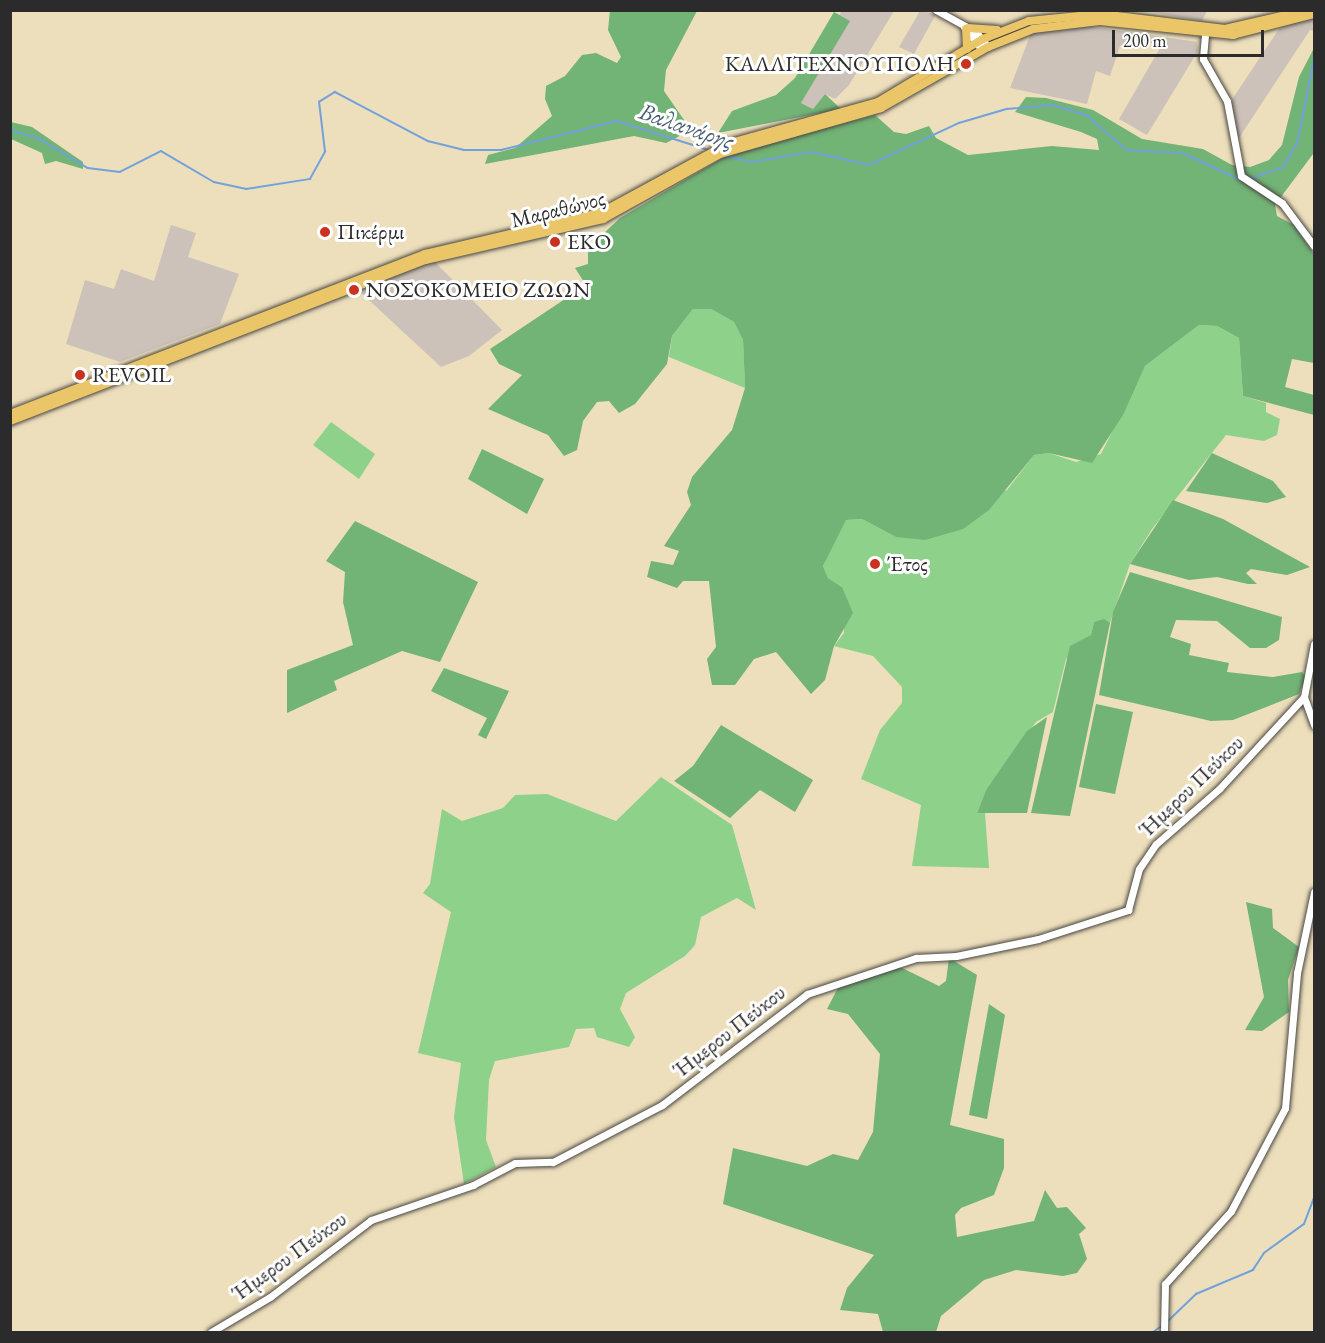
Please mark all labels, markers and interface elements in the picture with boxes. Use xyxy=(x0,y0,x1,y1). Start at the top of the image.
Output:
scale bar xyxy=(1115,18,1266,56)
text: 200 m xyxy=(1123,29,1167,52)
place label: ΚΑΛΛΙΤΕΧΝΟΥΠΟΛΗ xyxy=(725,51,954,77)
marker: ΚΑΛΛΙΤΕΧΝΟΥΠΟΛΗ xyxy=(959,57,973,71)
water label: Βαλανάρης xyxy=(636,96,738,156)
street label: Μαραθώνος xyxy=(508,185,608,233)
place label: Πικέρμι xyxy=(337,219,405,245)
marker: Πικέρμι xyxy=(318,225,332,239)
place label: EKO xyxy=(567,229,611,255)
marker: EKO xyxy=(548,235,562,249)
place label: ΝΟΣΟΚΟΜΕΙΟ ΖΩΩΝ xyxy=(366,277,590,303)
marker: ΝΟΣΟΚΟΜΕΙΟ ΖΩΩΝ xyxy=(347,283,361,297)
place label: REVOIL xyxy=(92,362,171,388)
marker: REVOIL xyxy=(73,368,87,382)
place label: Έτος xyxy=(887,551,928,577)
marker: Έτος xyxy=(868,557,882,571)
street label: Ήμερου Πεύκου xyxy=(1133,729,1249,843)
street label: Ήμερου Πεύκου xyxy=(667,979,791,1083)
street label: Ήμερου Πεύκου xyxy=(226,1205,352,1307)

